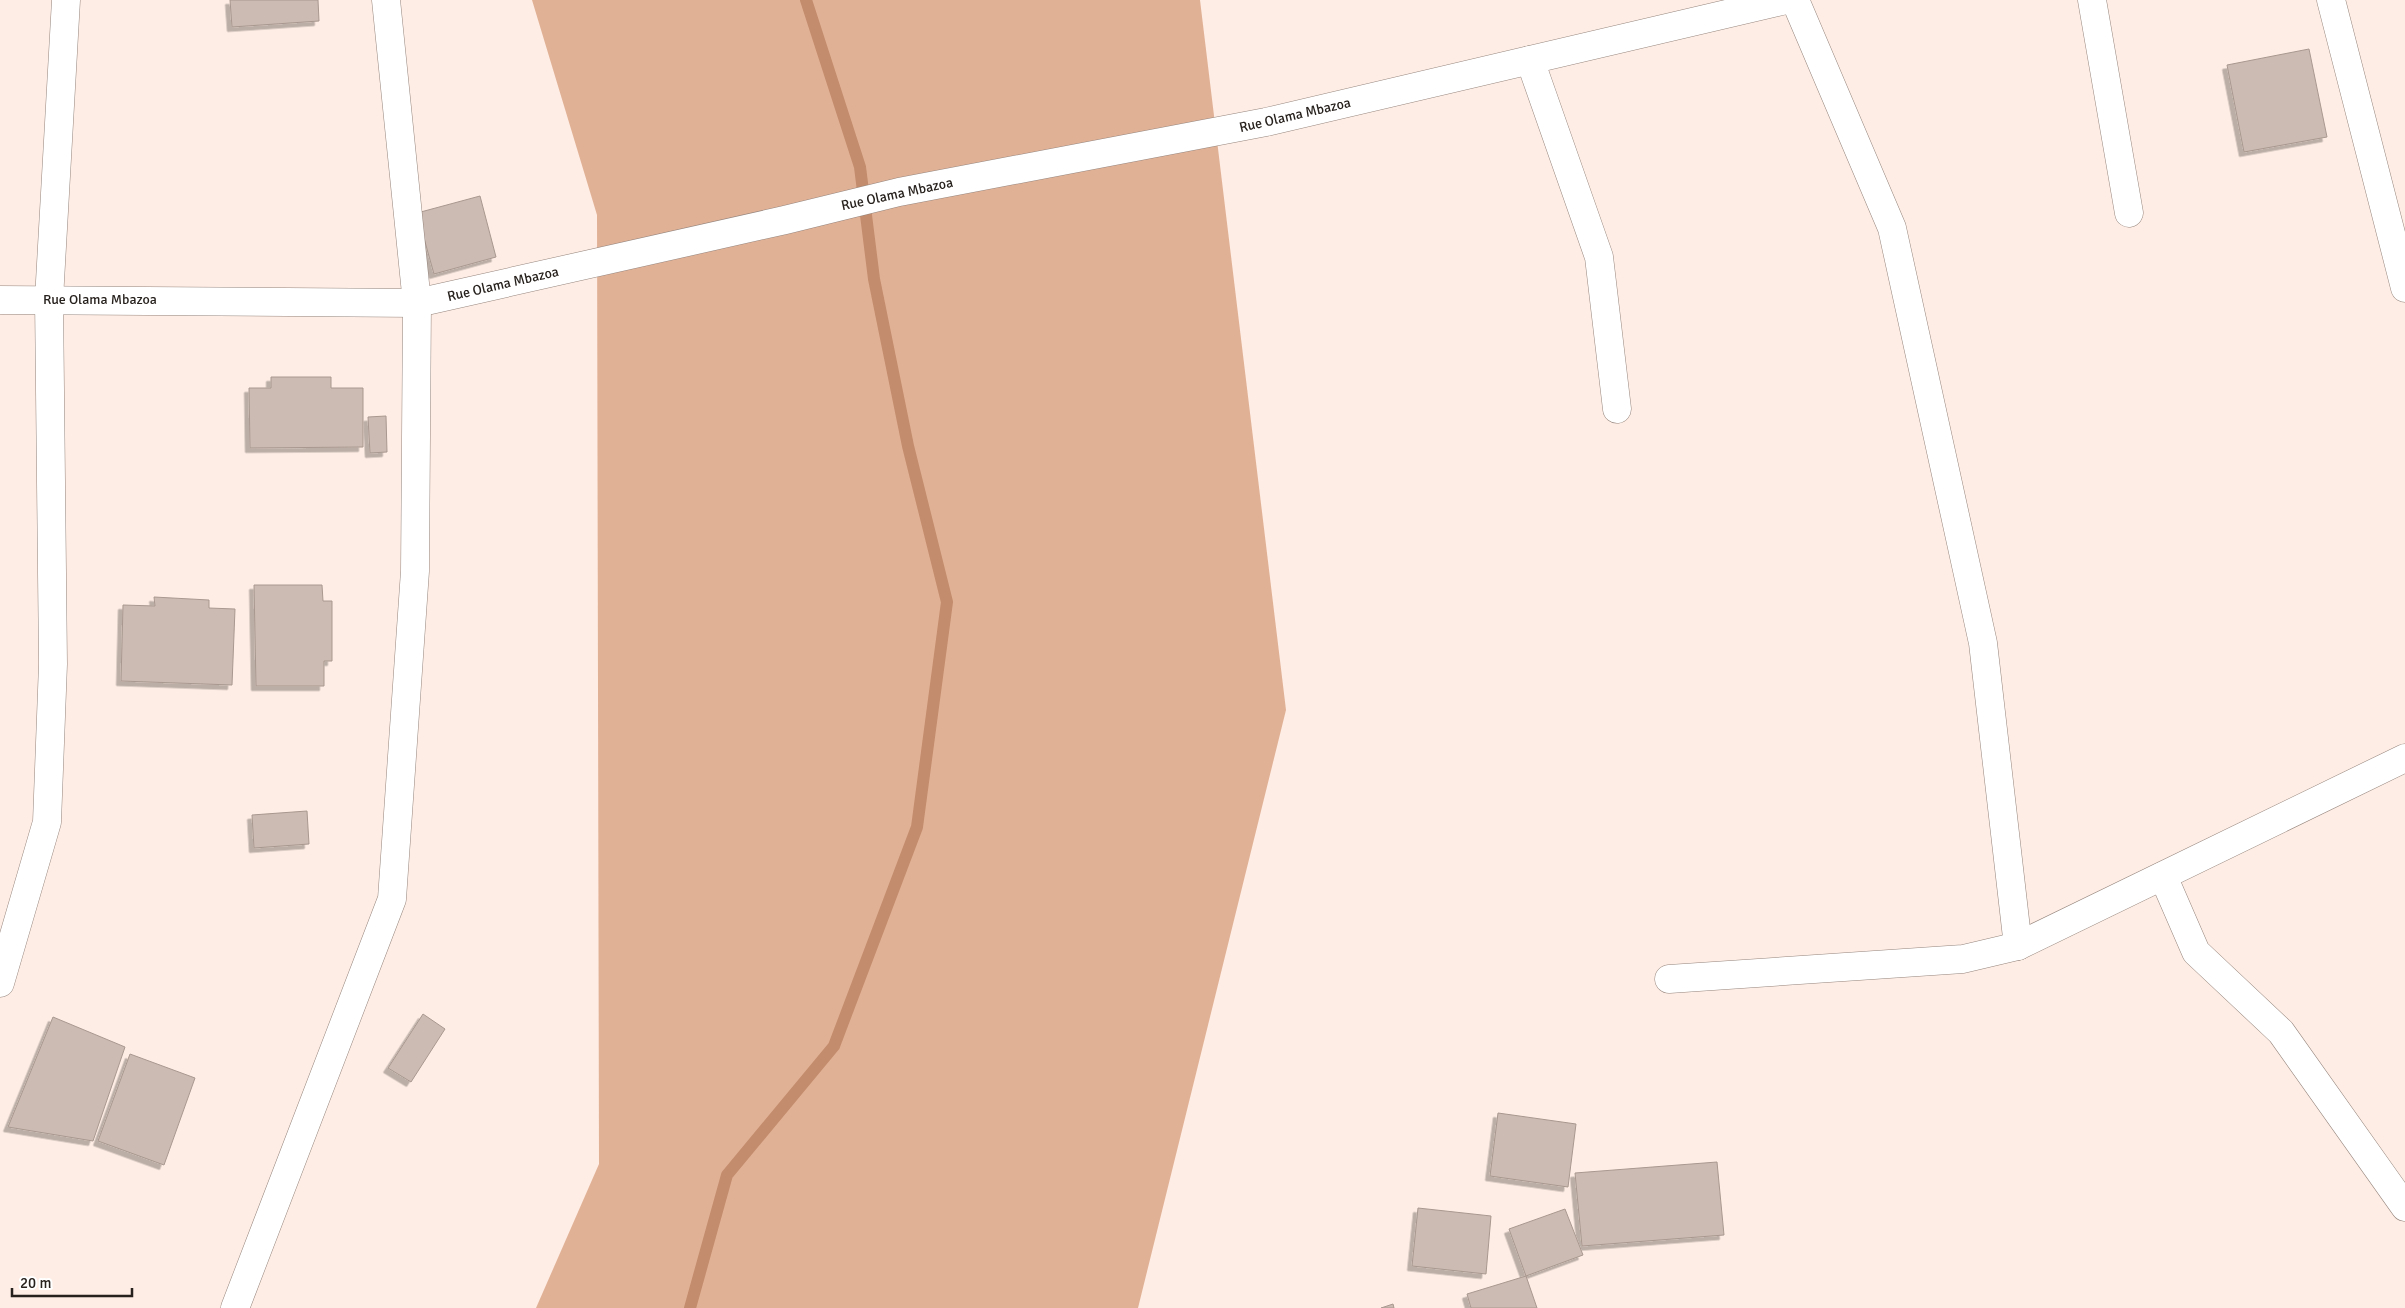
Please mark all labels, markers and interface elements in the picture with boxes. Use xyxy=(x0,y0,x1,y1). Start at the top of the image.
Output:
street label: Rue Olama Mbazoa xyxy=(1238,94,1352,136)
street label: Rue Olama Mbazoa xyxy=(840,174,954,214)
street label: Rue Olama Mbazoa xyxy=(446,263,560,305)
street label: Rue Olama Mbazoa xyxy=(43,291,157,308)
scale bar xyxy=(12,1266,132,1298)
text: 20 m xyxy=(20,1274,51,1292)

